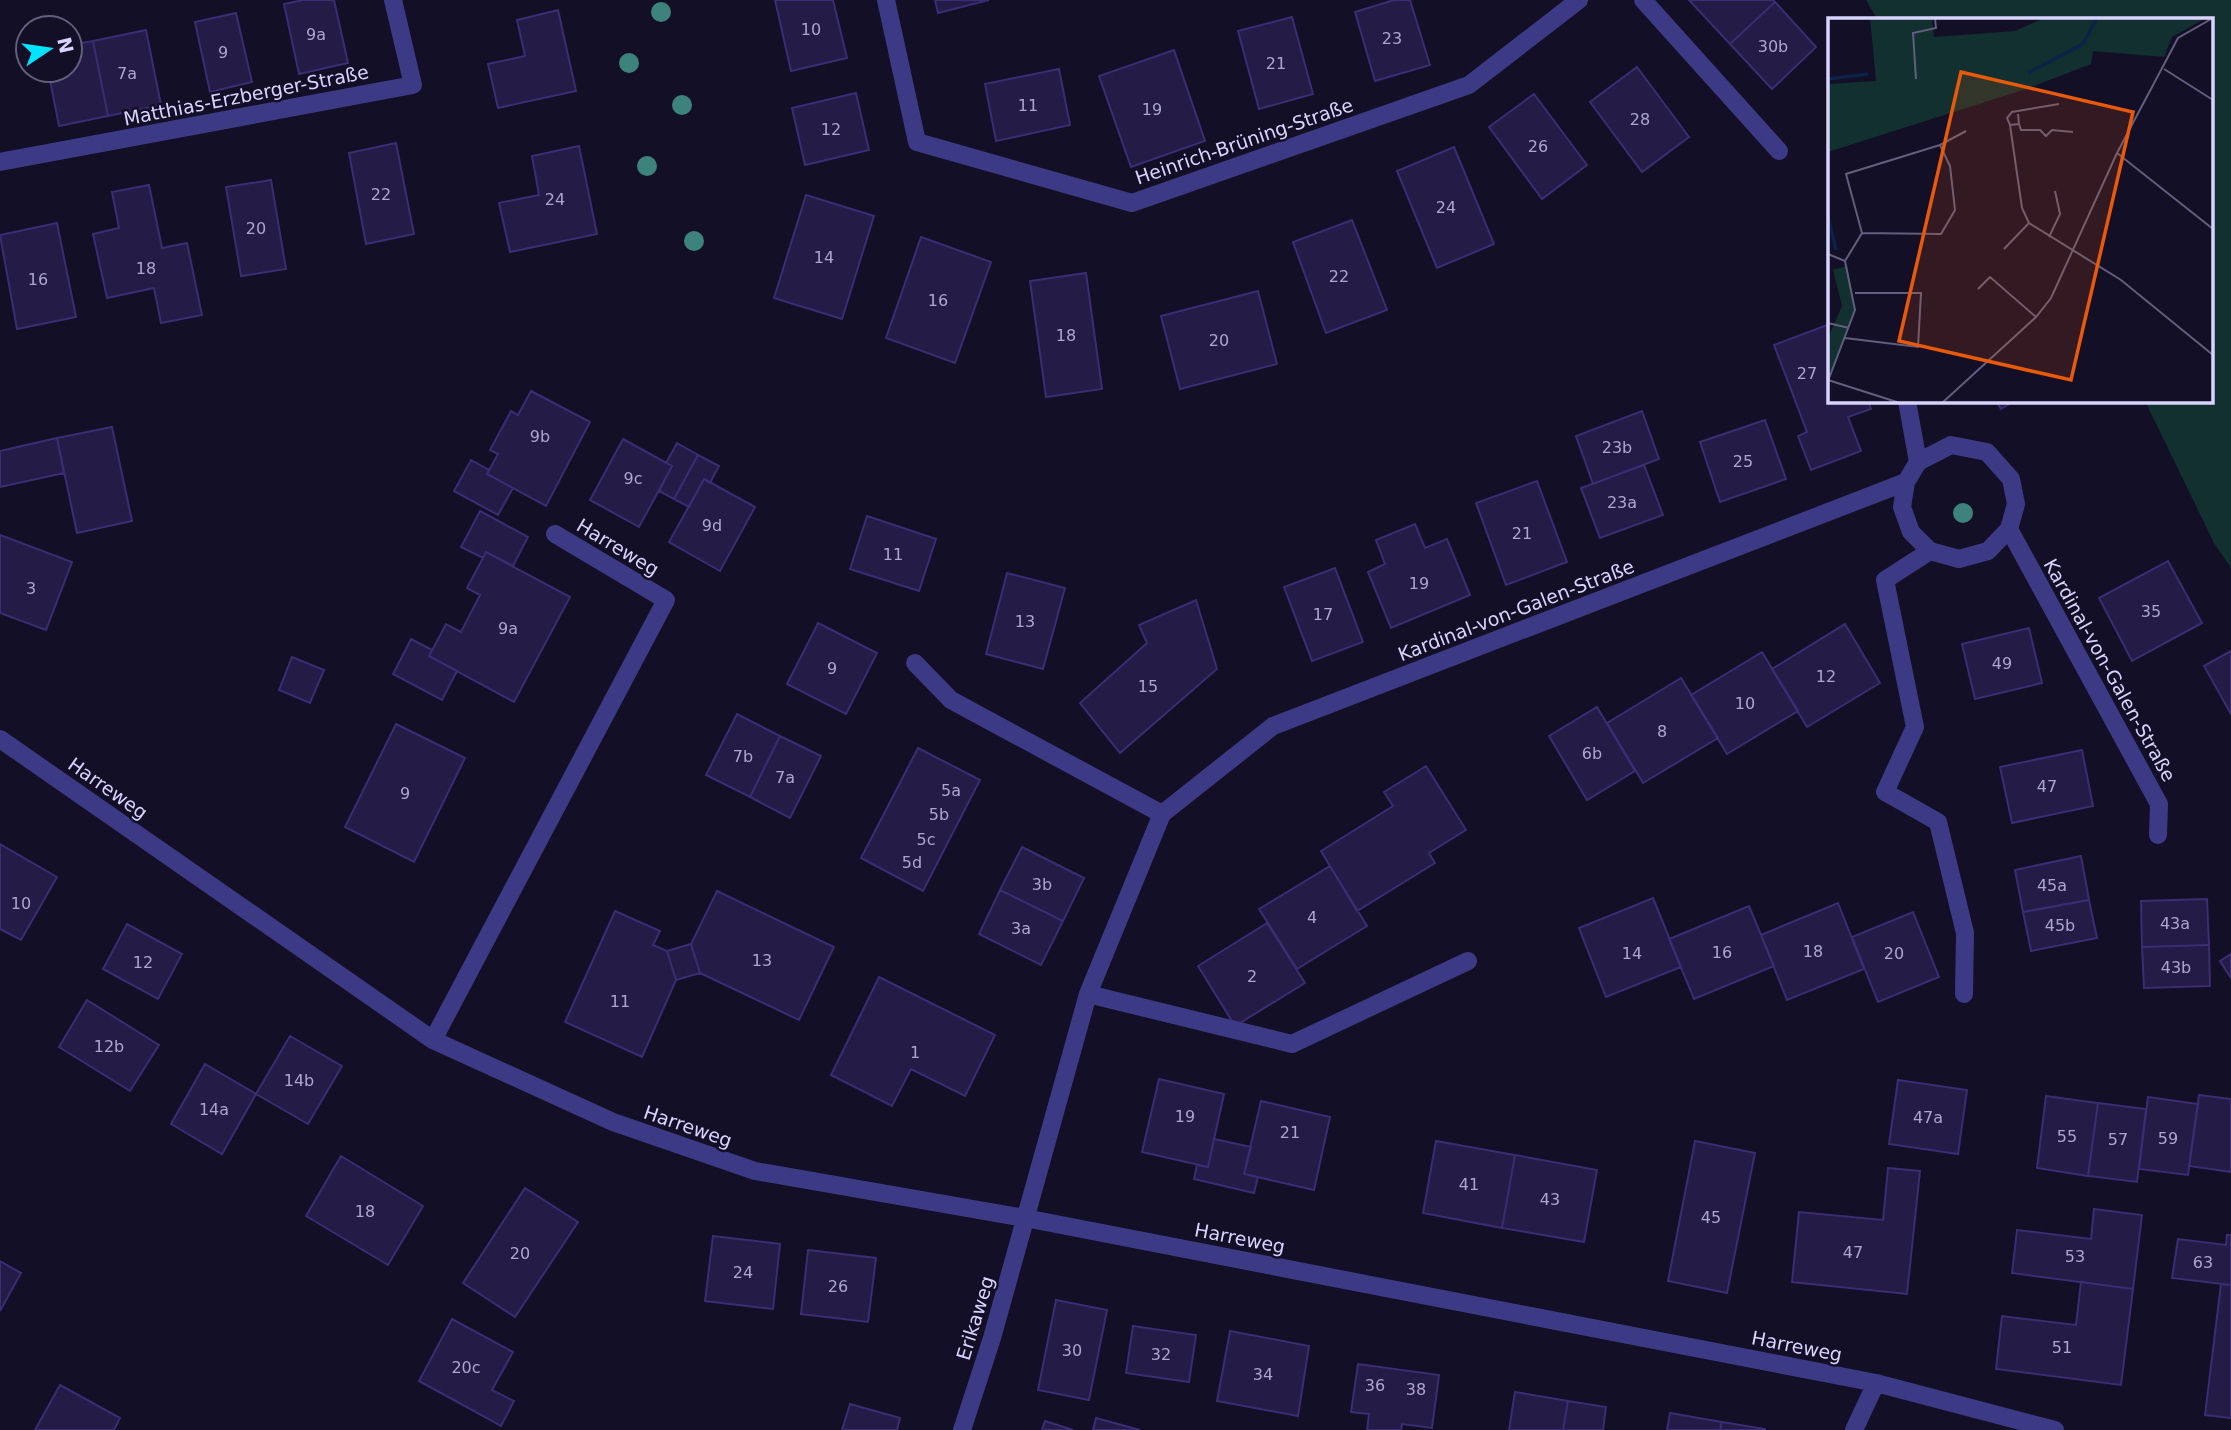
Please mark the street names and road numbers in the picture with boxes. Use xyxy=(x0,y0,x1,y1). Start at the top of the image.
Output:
street label: Matthias-Erzberger-Straße xyxy=(121,60,371,130)
street label: Heinrich-Brüning-Straße xyxy=(1132,93,1356,189)
street label: Harreweg xyxy=(573,514,663,580)
street label: Kardinal-von-Galen-Straße xyxy=(1395,555,1637,665)
street label: Kardinal-von-Galen-Straße xyxy=(2039,555,2181,785)
street label: Harreweg xyxy=(64,753,152,823)
street label: Harreweg xyxy=(641,1101,735,1151)
street label: Harreweg xyxy=(1193,1218,1287,1258)
street label: Erikaweg xyxy=(952,1273,998,1363)
street label: Harreweg xyxy=(1750,1326,1844,1366)

